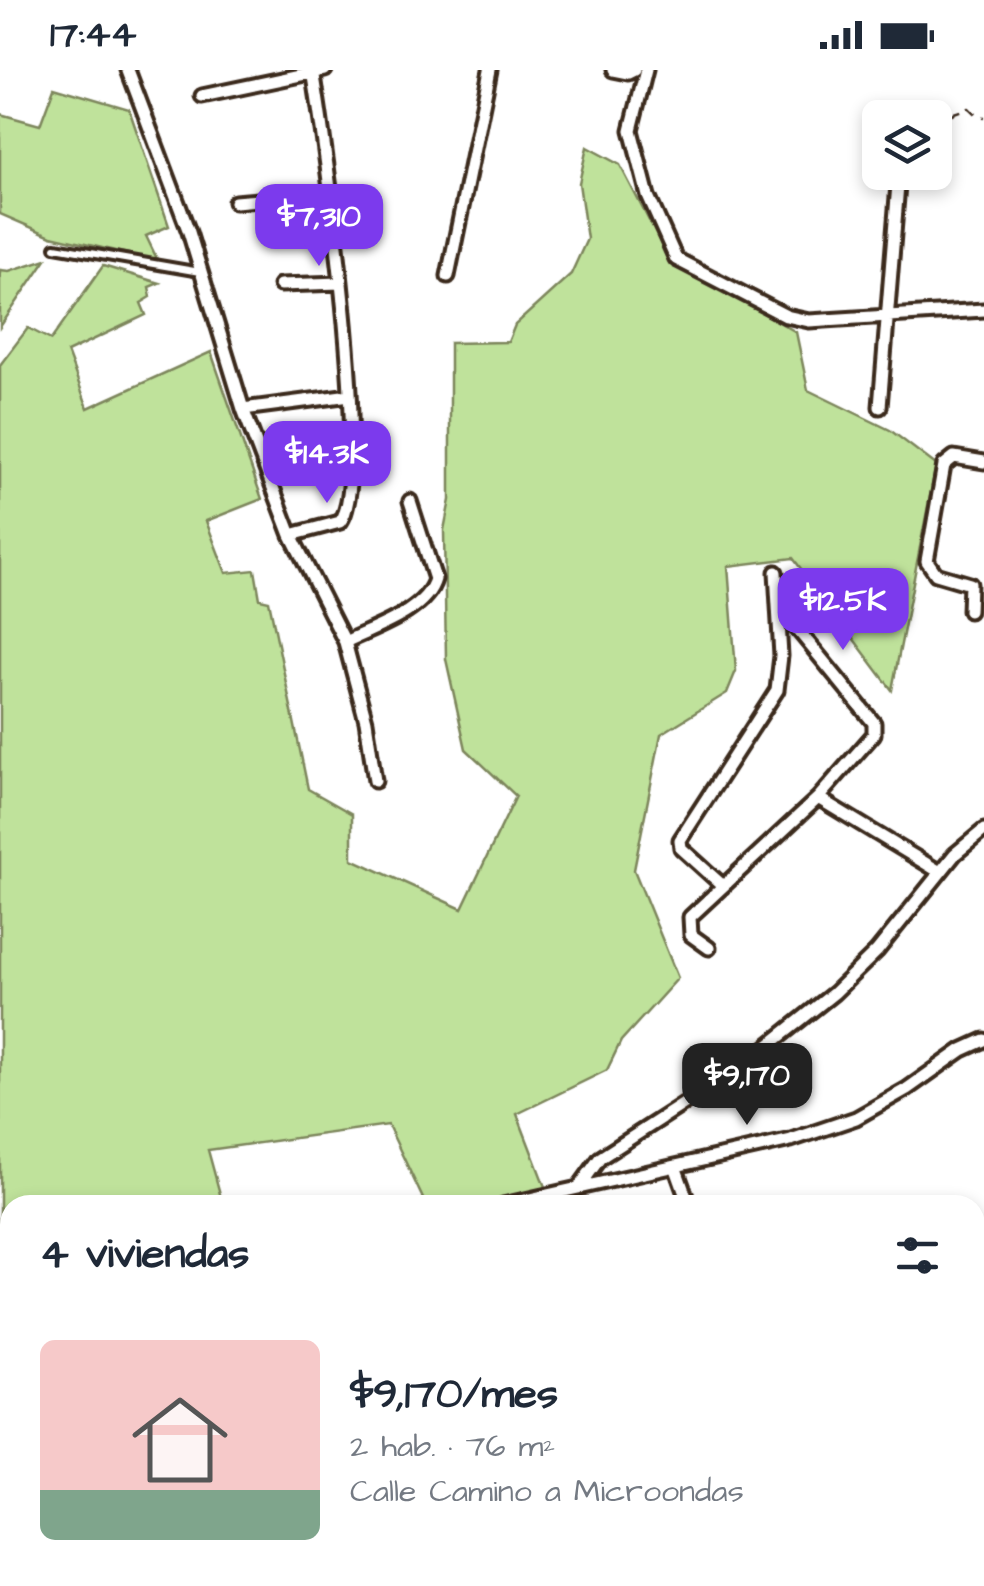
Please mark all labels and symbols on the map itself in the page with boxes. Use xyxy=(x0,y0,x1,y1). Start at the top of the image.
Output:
pin: $7,310 xyxy=(238,184,400,269)
pin: $14.3K xyxy=(246,421,408,506)
pin: $12.5K xyxy=(762,568,924,653)
pin: $9,170 xyxy=(666,1043,828,1128)

